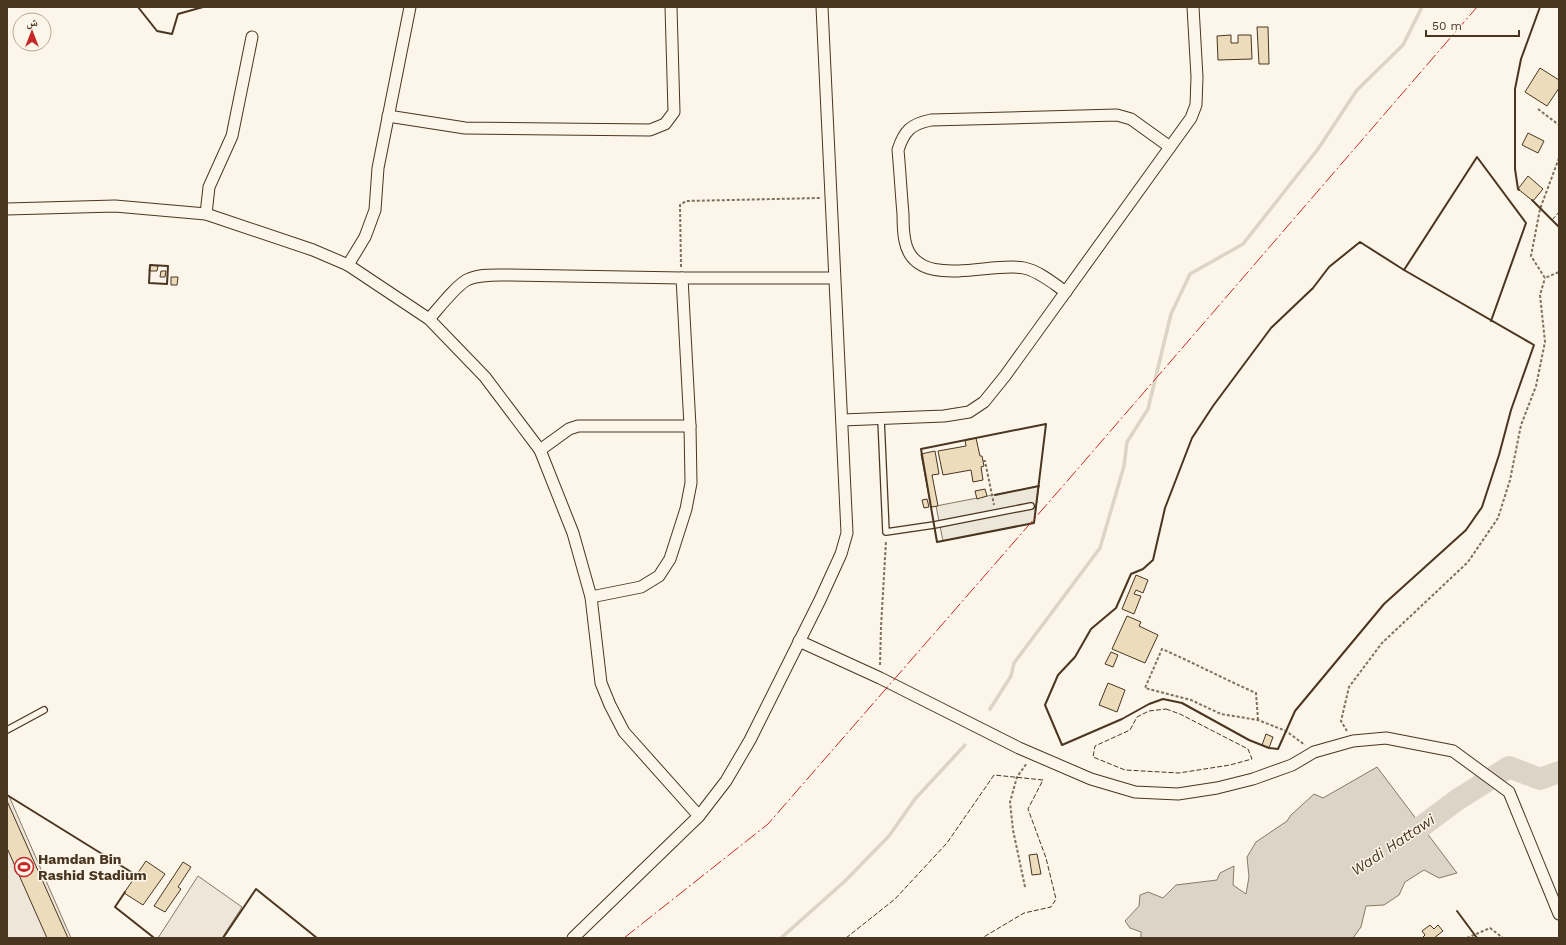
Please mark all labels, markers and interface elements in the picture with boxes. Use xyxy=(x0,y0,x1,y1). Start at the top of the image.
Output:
north arrow xyxy=(12,12,52,52)
scale bar xyxy=(1426,12,1519,38)
text: ش xyxy=(26,16,38,30)
text: 50 m xyxy=(1432,19,1462,33)
water label: Wadi Hattawi xyxy=(1348,810,1439,880)
place label: Hamdan Bin Rashid Stadium xyxy=(38,851,147,883)
sports icon: Hamdan Bin Rashid Stadium xyxy=(13,856,35,878)

